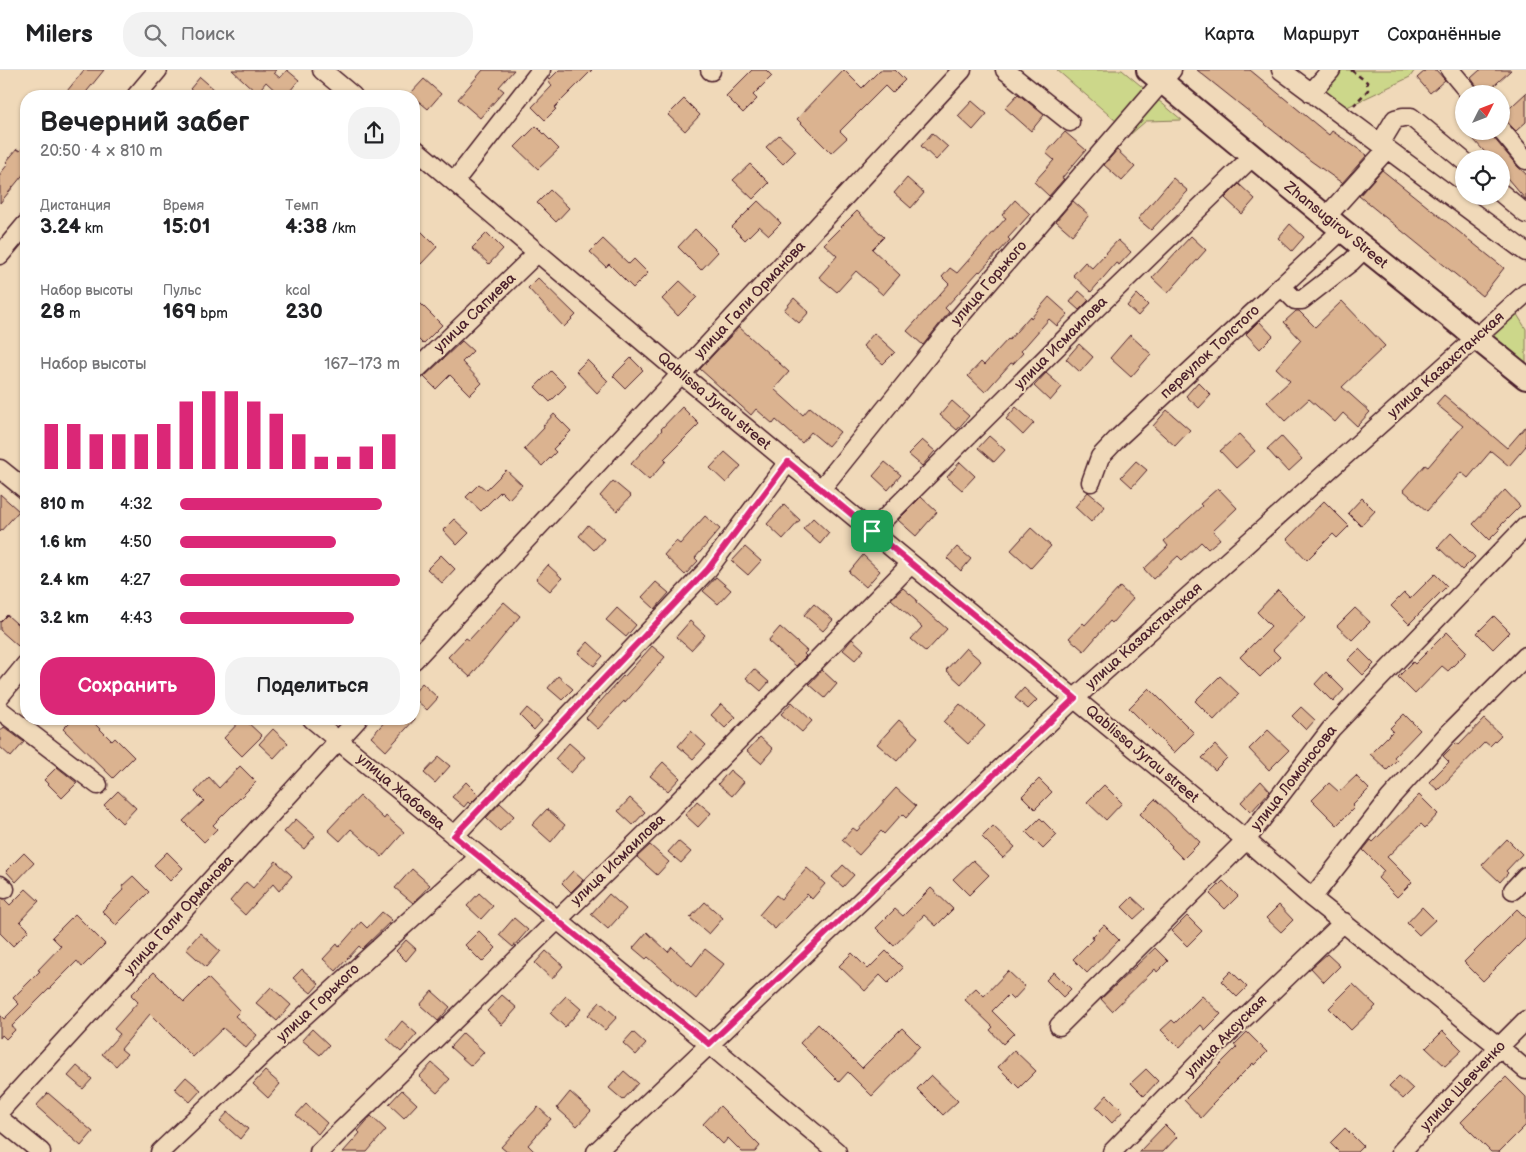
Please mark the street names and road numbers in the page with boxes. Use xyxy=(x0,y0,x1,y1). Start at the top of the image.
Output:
street label: Zhansugirov Street xyxy=(1279,177,1392,273)
street label: улица Горького xyxy=(947,236,1031,329)
street label: улица Гали Орманова xyxy=(690,237,810,363)
street label: улица Сапиева xyxy=(430,269,520,357)
street label: улица Исмаилова xyxy=(1010,292,1112,394)
street label: переулок Толстого xyxy=(1156,301,1264,403)
street label: улица Казахстанская xyxy=(1384,308,1508,422)
street label: Qablissa Jyrau street xyxy=(653,348,775,454)
street label: улица Казахстанская xyxy=(1082,579,1206,693)
street label: Qablissa Jyrau street xyxy=(1081,701,1203,807)
street label: улица Ломоносова xyxy=(1247,721,1341,835)
street label: улица Жабаева xyxy=(353,749,449,835)
street label: улица Исмаилова xyxy=(567,810,669,910)
street label: улица Гали Орманова xyxy=(120,851,238,979)
street label: улица Горького xyxy=(273,960,364,1046)
street label: улица Аксуская xyxy=(1181,991,1271,1081)
street label: улица Шевченко xyxy=(1416,1037,1510,1135)

